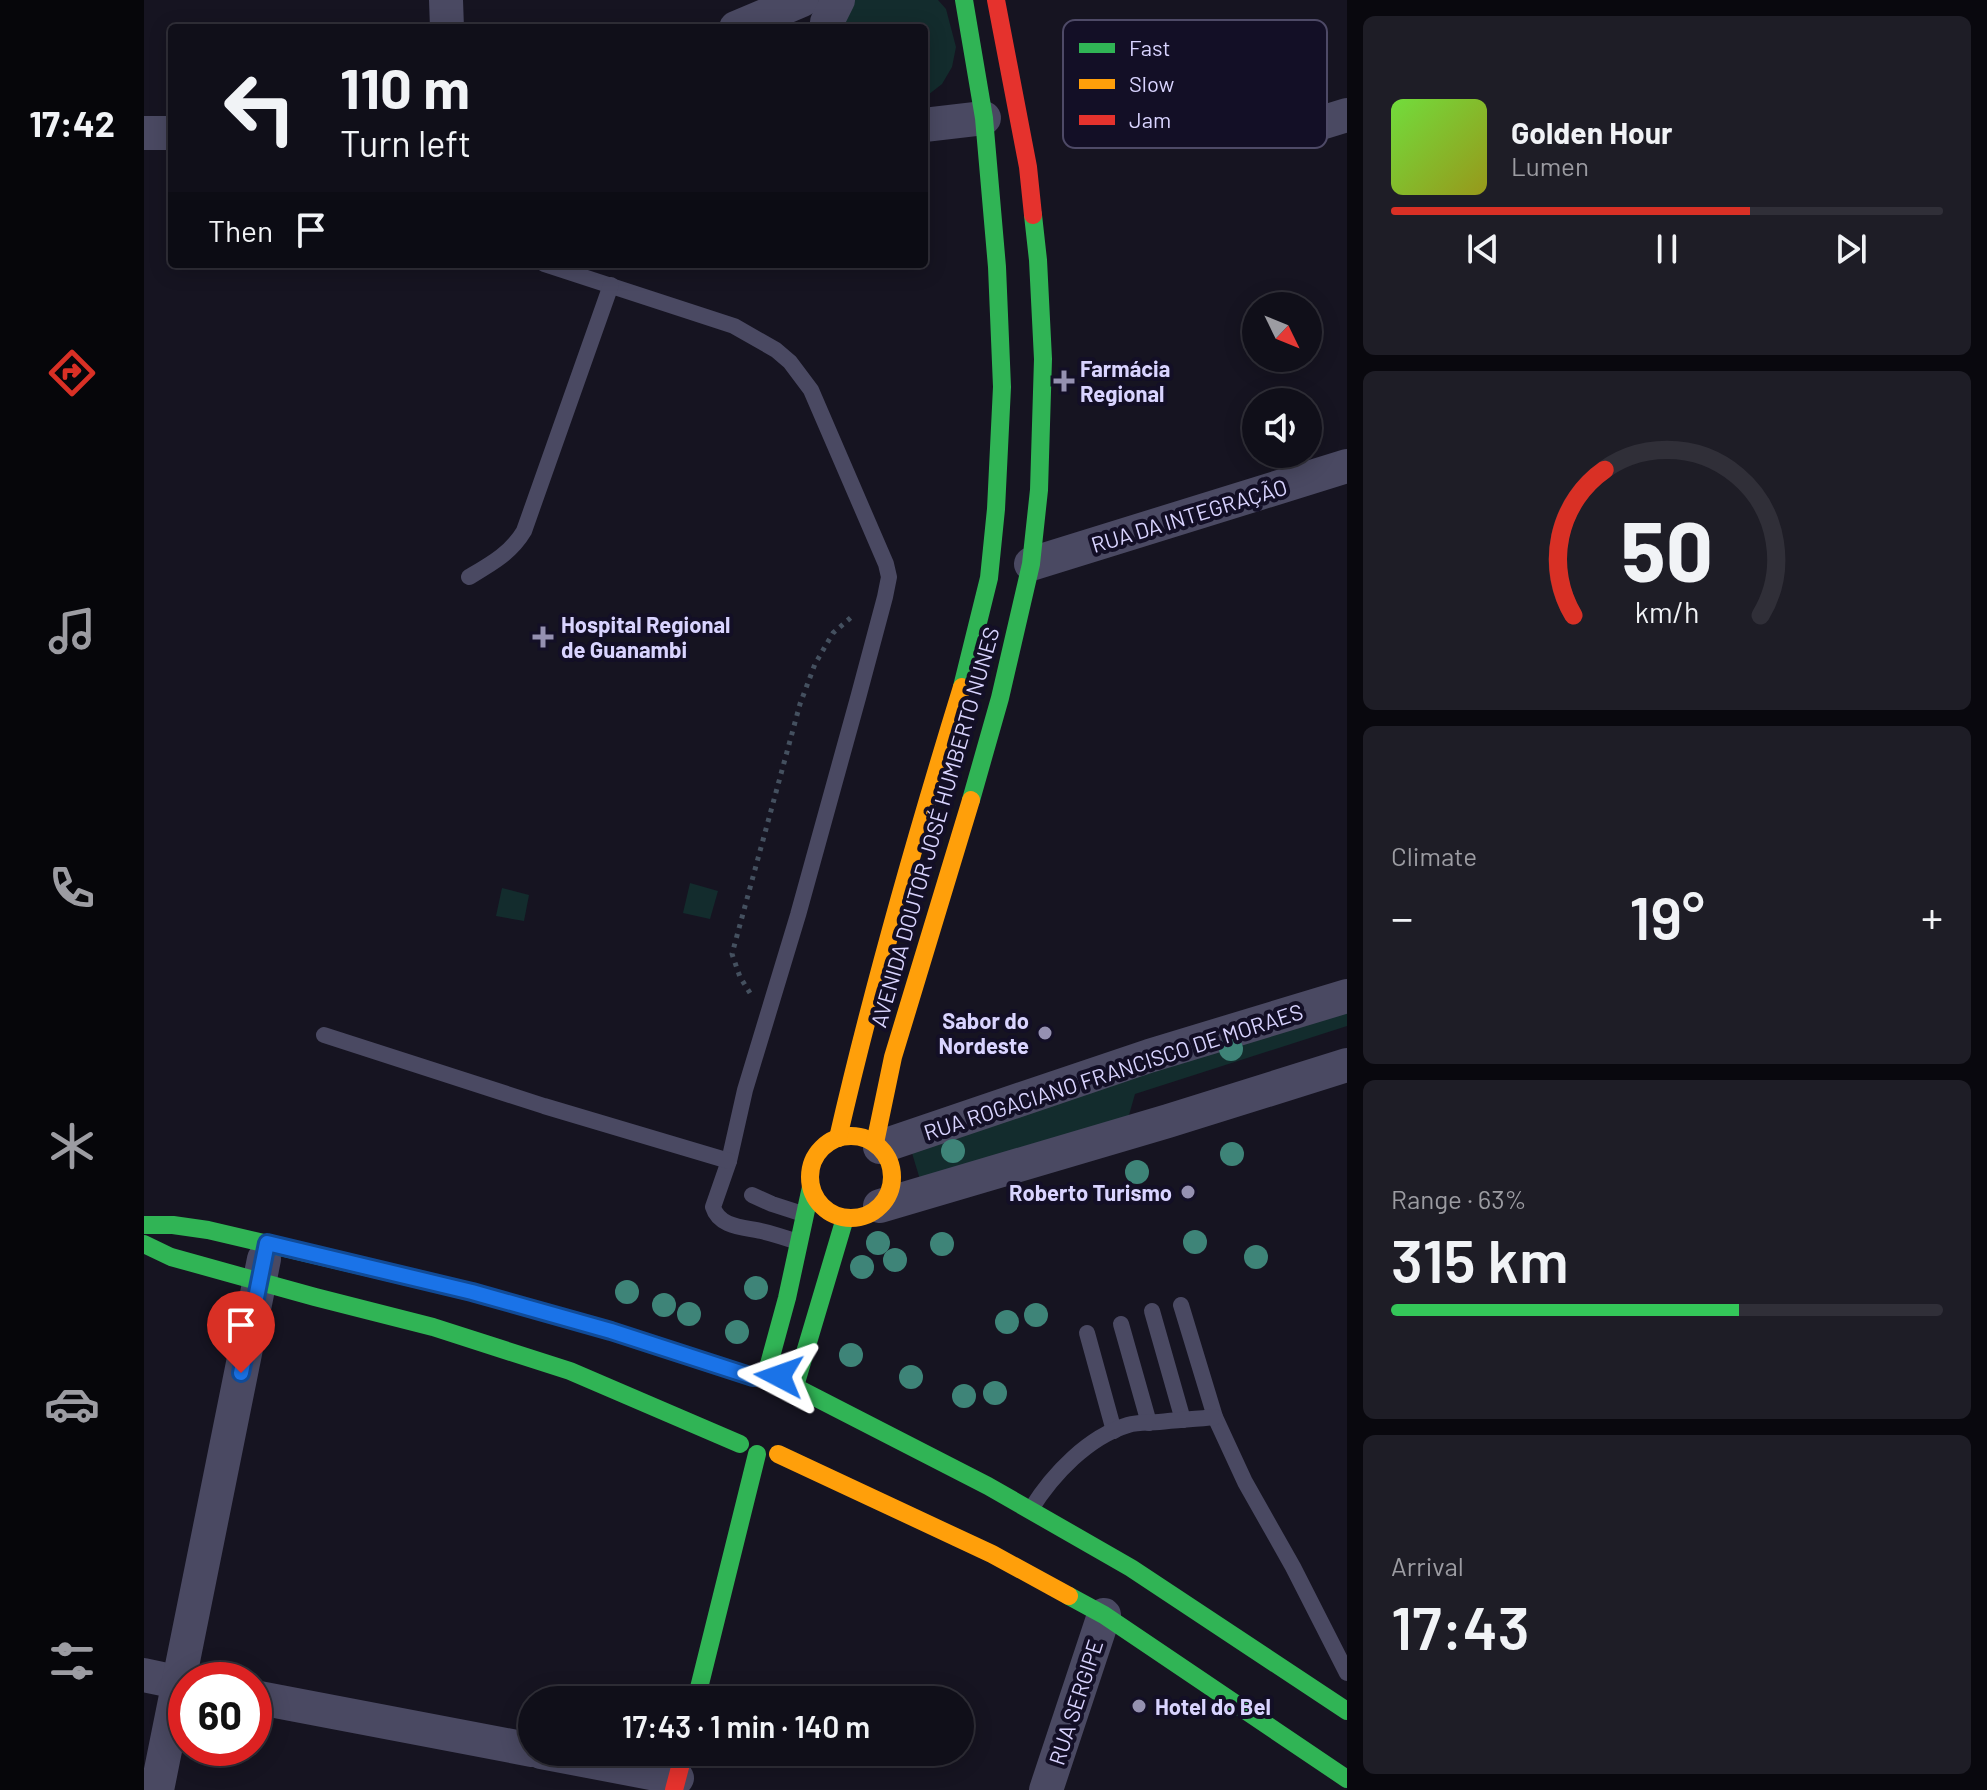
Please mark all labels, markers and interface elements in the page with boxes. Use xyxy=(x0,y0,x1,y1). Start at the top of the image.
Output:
legend xyxy=(1063,20,1327,148)
text: Fast xyxy=(1129,34,1171,60)
text: 110 m xyxy=(340,53,470,120)
icon: left xyxy=(208,56,312,160)
text: Slow xyxy=(1129,70,1174,96)
text: 17:42 xyxy=(29,101,115,144)
text: Jam xyxy=(1129,106,1171,132)
text: Golden Hour xyxy=(1511,114,1673,150)
text: Turn left xyxy=(340,121,471,164)
text: Lumen xyxy=(1511,150,1589,181)
icon: arrive xyxy=(289,208,333,252)
text: Then xyxy=(208,212,273,248)
icon: previous xyxy=(1461,227,1505,271)
icon: pause xyxy=(1645,227,1689,271)
icon: next xyxy=(1829,227,1873,271)
north arrow xyxy=(1242,292,1322,372)
map controls xyxy=(1242,292,1322,468)
icon: directions xyxy=(44,345,100,401)
place label: Farmácia Regional xyxy=(1080,355,1170,406)
marker: Farmácia Regional xyxy=(1055,372,1073,390)
button: sound xyxy=(1242,388,1322,468)
street label: RUA DA INTEGRAÇÃO xyxy=(1088,473,1290,557)
text: 50 xyxy=(1621,499,1713,599)
text: km/h xyxy=(1635,594,1699,629)
icon: music xyxy=(44,603,100,659)
place label: Hospital Regional de Guanambi xyxy=(561,611,730,662)
street label: AVENIDA DOUTOR JOSÉ HUMBERTO NUNES xyxy=(864,624,1004,1030)
marker: Hospital Regional de Guanambi xyxy=(532,626,554,648)
text: Climate xyxy=(1391,840,1477,871)
icon: phone xyxy=(44,860,100,916)
text: 19° xyxy=(1629,880,1705,952)
text: − xyxy=(1391,890,1413,943)
text: + xyxy=(1921,890,1943,943)
street label: RUA ROGACIANO FRANCISCO DE MORAES xyxy=(920,997,1306,1145)
place label: Sabor do Nordeste xyxy=(938,1007,1029,1058)
marker: Sabor do Nordeste xyxy=(1036,1024,1054,1042)
icon: climate xyxy=(44,1118,100,1174)
place label: Roberto Turismo xyxy=(1009,1179,1172,1205)
marker: Roberto Turismo xyxy=(1179,1183,1197,1201)
text: Range · 63% xyxy=(1391,1183,1527,1214)
text: 315 km xyxy=(1391,1223,1569,1295)
pin xyxy=(207,1291,275,1373)
icon: arrive xyxy=(219,1303,263,1347)
position arrow xyxy=(737,1334,821,1418)
icon: car xyxy=(44,1376,100,1432)
text: Arrival xyxy=(1391,1550,1464,1581)
text: 17:43 xyxy=(1391,1590,1530,1662)
icon: filters xyxy=(44,1633,100,1689)
street label: RUA SERGIPE xyxy=(1042,1636,1108,1768)
speed limit sign: 60 xyxy=(168,1662,272,1766)
place label: Hotel do Bel xyxy=(1155,1693,1271,1719)
marker: Hotel do Bel xyxy=(1130,1697,1148,1715)
text: 17:43 · 1 min · 140 m xyxy=(622,1708,870,1744)

